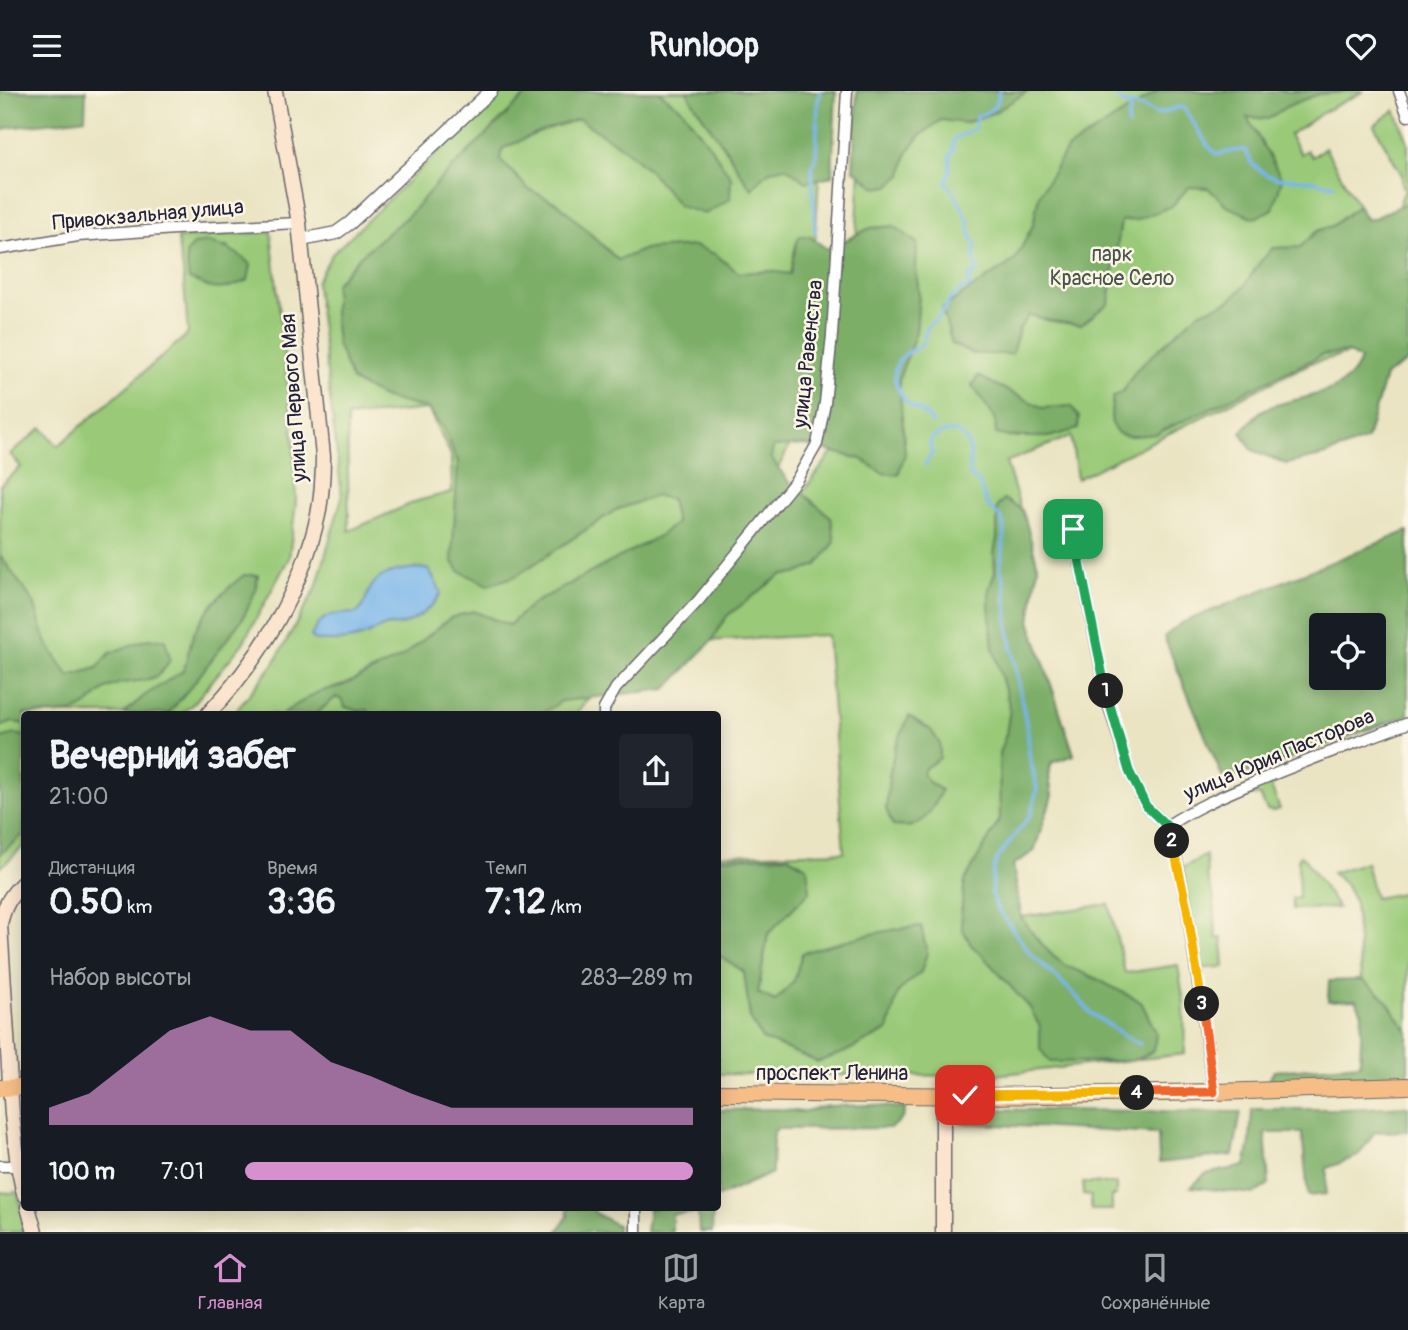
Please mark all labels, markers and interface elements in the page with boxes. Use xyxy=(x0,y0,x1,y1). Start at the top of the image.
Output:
text: Runloop xyxy=(649,26,759,66)
icon: menu xyxy=(28,27,66,65)
icon: heart xyxy=(1342,27,1380,65)
street label: Привокзальная улица xyxy=(51,193,245,237)
park label: парк Красное Село xyxy=(1050,241,1174,292)
street label: улица Равенства xyxy=(787,278,829,431)
street label: улица Первого Мая xyxy=(275,313,313,484)
pin xyxy=(1043,499,1103,559)
icon: arrive xyxy=(1054,510,1092,548)
map controls xyxy=(1309,613,1386,690)
button: locate xyxy=(1309,613,1386,690)
pin: 1 xyxy=(1088,673,1124,709)
text: 1 xyxy=(1102,678,1109,702)
street label: улица Юрия Пасторова xyxy=(1179,703,1378,808)
text: Вечерний забег xyxy=(49,732,296,780)
button: share xyxy=(619,734,693,808)
text: 21:00 xyxy=(49,782,108,811)
pin: 2 xyxy=(1154,823,1190,859)
text: 2 xyxy=(1166,828,1177,852)
text: Дистанция xyxy=(49,856,135,880)
text: Время xyxy=(267,856,318,880)
text: Темп xyxy=(485,856,527,880)
text: 0.50 xyxy=(49,880,123,924)
text: 3:36 xyxy=(267,880,336,924)
text: 7:12 xyxy=(485,880,546,924)
text: km xyxy=(123,895,152,919)
text: /km xyxy=(546,895,582,919)
text: Набор высоты xyxy=(49,963,191,992)
text: 283–289 m xyxy=(580,963,693,992)
pin: 3 xyxy=(1184,986,1220,1021)
text: 3 xyxy=(1196,991,1207,1015)
street label: проспект Ленина xyxy=(756,1060,908,1087)
pin xyxy=(935,1065,995,1125)
pin: 4 xyxy=(1120,1075,1154,1111)
icon: check xyxy=(946,1076,984,1114)
text: 4 xyxy=(1131,1080,1142,1104)
text: 100 m xyxy=(49,1157,115,1186)
text: 7:01 xyxy=(161,1157,204,1186)
tab: Главная xyxy=(198,1249,262,1315)
tab: Карта xyxy=(658,1249,705,1315)
tab: Сохранённые xyxy=(1101,1249,1210,1315)

